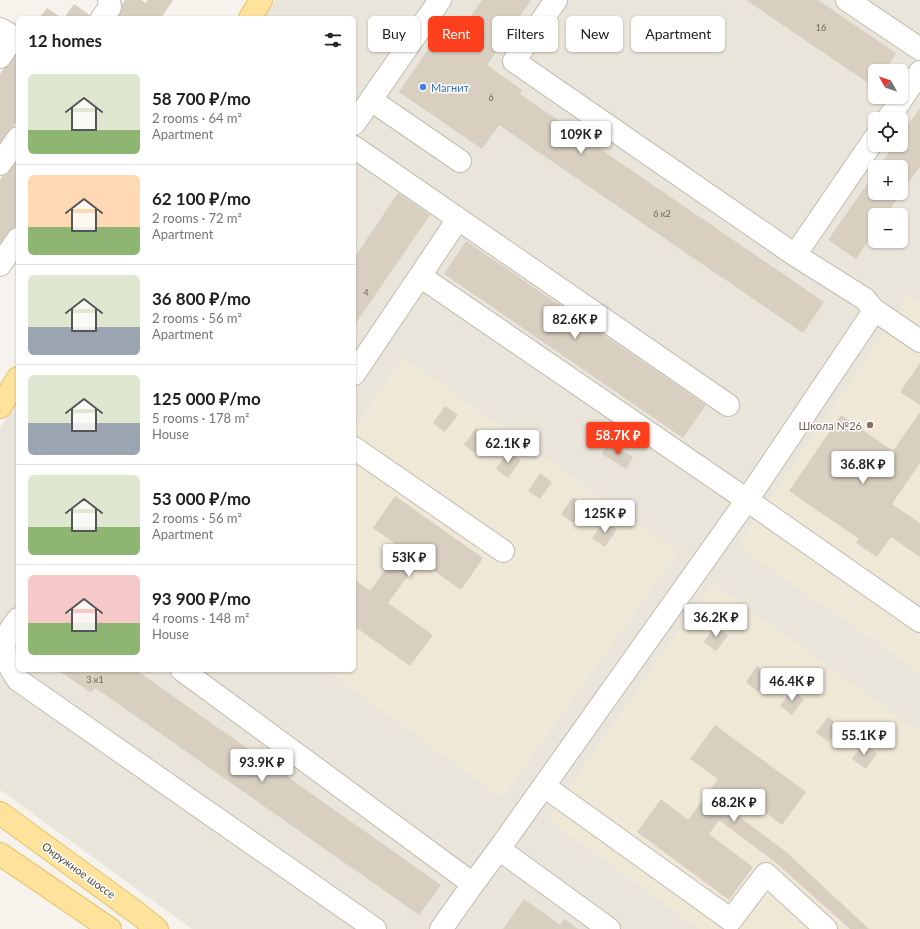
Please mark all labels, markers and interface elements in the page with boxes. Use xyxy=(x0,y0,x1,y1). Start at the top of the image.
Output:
chip: Buy xyxy=(368,16,420,52)
chip: Rent xyxy=(428,16,484,52)
chip: Filters xyxy=(492,16,558,52)
chip: New xyxy=(566,16,623,52)
chip: Apartment xyxy=(631,16,725,52)
house number: 16 xyxy=(816,22,826,33)
icon: filters xyxy=(322,29,344,51)
text: 12 homes xyxy=(28,30,102,51)
north arrow xyxy=(868,64,908,104)
map controls xyxy=(868,64,908,248)
place label: Магнит xyxy=(431,81,470,94)
marker: Магнит xyxy=(418,82,428,92)
text: 58 700 ₽/mo xyxy=(152,88,251,109)
icon: home xyxy=(60,90,108,138)
house number: 6 xyxy=(488,92,494,103)
text: 2 rooms · 64 m² xyxy=(152,110,242,126)
button: locate xyxy=(868,112,908,152)
pin: 109K ₽ xyxy=(548,121,614,155)
text: Apartment xyxy=(152,126,213,142)
text: 109K ₽ xyxy=(560,126,602,142)
button: + xyxy=(868,160,908,200)
text: 62 100 ₽/mo xyxy=(152,188,251,209)
icon: home xyxy=(60,191,108,239)
house number: 6 к2 xyxy=(653,208,671,219)
button: − xyxy=(868,208,908,248)
text: 2 rooms · 72 m² xyxy=(152,210,242,226)
text: Apartment xyxy=(152,226,213,242)
house number: 4 xyxy=(363,287,369,298)
text: 36 800 ₽/mo xyxy=(152,288,251,309)
icon: home xyxy=(60,291,108,339)
pin: 82.6K ₽ xyxy=(538,306,612,340)
text: 2 rooms · 56 m² xyxy=(152,310,242,326)
text: 82.6K ₽ xyxy=(552,311,598,327)
text: Apartment xyxy=(152,326,213,342)
text: 125 000 ₽/mo xyxy=(152,388,261,409)
icon: home xyxy=(60,391,108,439)
text: 5 rooms · 178 m² xyxy=(152,410,249,426)
place label: Школа №26 xyxy=(798,419,862,432)
marker: Школа №26 xyxy=(865,420,875,430)
pin: 58.7K ₽ xyxy=(581,422,655,456)
text: House xyxy=(152,426,189,442)
text: 58.7K ₽ xyxy=(595,427,641,443)
pin: 62.1K ₽ xyxy=(471,430,545,464)
text: 62.1K ₽ xyxy=(485,435,531,451)
pin: 36.8K ₽ xyxy=(826,451,900,485)
text: 36.8K ₽ xyxy=(840,456,886,472)
text: 53 000 ₽/mo xyxy=(152,488,251,509)
icon: home xyxy=(60,491,108,539)
pin: 125K ₽ xyxy=(572,500,638,534)
text: 125K ₽ xyxy=(584,505,626,521)
text: 2 rooms · 56 m² xyxy=(152,510,242,526)
text: Apartment xyxy=(152,526,213,542)
pin: 53K ₽ xyxy=(381,544,437,578)
text: 53K ₽ xyxy=(392,549,426,565)
text: 93 900 ₽/mo xyxy=(152,588,251,609)
icon: home xyxy=(60,591,108,639)
pin: 36.2K ₽ xyxy=(679,604,753,638)
text: 36.2K ₽ xyxy=(693,609,739,625)
text: 4 rooms · 148 m² xyxy=(152,610,249,626)
text: House xyxy=(152,626,189,642)
pin: 46.4K ₽ xyxy=(755,668,829,702)
text: 46.4K ₽ xyxy=(769,673,815,689)
house number: 3 к1 xyxy=(86,674,104,685)
pin: 55.1K ₽ xyxy=(827,722,901,756)
text: 55.1K ₽ xyxy=(841,727,887,743)
pin: 93.9K ₽ xyxy=(225,749,299,783)
text: 93.9K ₽ xyxy=(239,754,285,770)
pin: 68.2K ₽ xyxy=(697,789,771,823)
text: 68.2K ₽ xyxy=(711,794,757,810)
street label: Окружное шоссе xyxy=(40,839,118,901)

